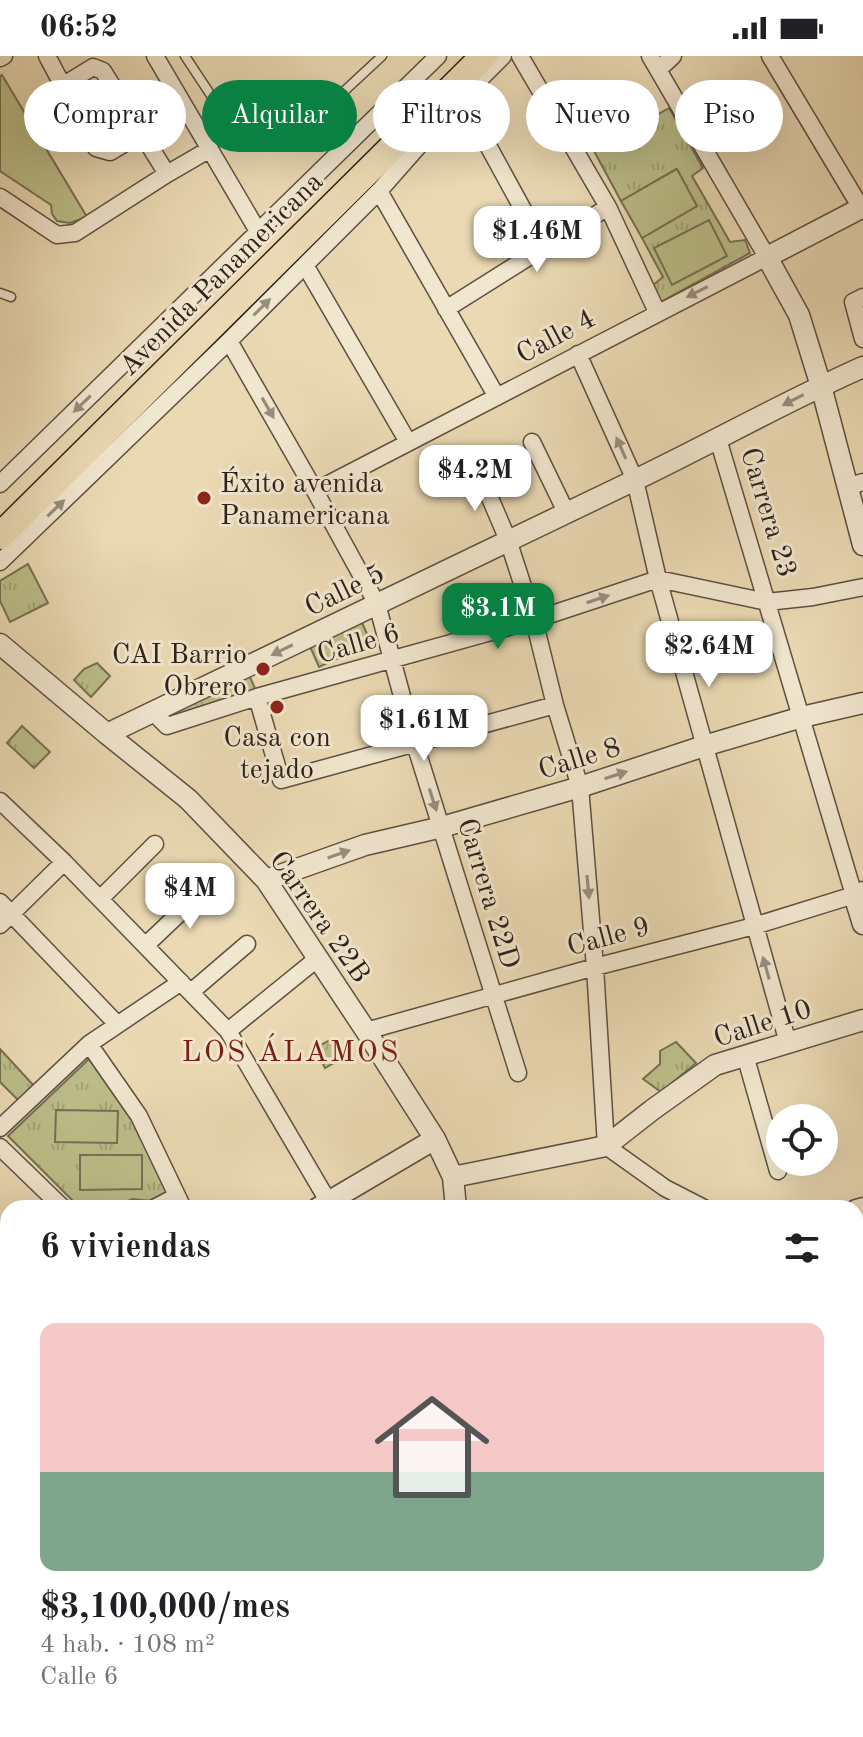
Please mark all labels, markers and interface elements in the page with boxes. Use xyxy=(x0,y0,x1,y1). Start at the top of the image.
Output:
text: 06:52 xyxy=(40,13,118,43)
chip: Comprar xyxy=(24,80,186,152)
chip: Alquilar xyxy=(202,80,357,152)
chip: Filtros xyxy=(373,80,510,152)
chip: Nuevo xyxy=(526,80,659,152)
chip: Piso xyxy=(675,80,783,152)
street label: Avenida Panamericana xyxy=(115,168,329,382)
pin: $1.46M xyxy=(472,206,602,274)
text: $1.46M xyxy=(492,219,582,245)
one-way arrow xyxy=(686,286,709,299)
one-way arrow xyxy=(252,298,271,317)
street label: Calle 4 xyxy=(512,305,600,370)
one-way arrow xyxy=(781,394,804,407)
one-way arrow xyxy=(73,395,92,413)
one-way arrow xyxy=(261,397,275,419)
one-way arrow xyxy=(614,436,628,460)
pin: $4.2M xyxy=(419,445,531,513)
street label: Carrera 23 xyxy=(734,445,800,581)
text: $4.2M xyxy=(437,458,513,484)
place label: Éxito avenida Panamericana xyxy=(220,466,390,531)
marker: Éxito avenida Panamericana xyxy=(195,489,213,507)
one-way arrow xyxy=(46,499,65,518)
street label: Calle 5 xyxy=(301,561,390,623)
pin: $3.1M xyxy=(442,583,554,651)
one-way arrow xyxy=(587,592,611,605)
text: $3.1M xyxy=(460,596,536,622)
street label: Calle 6 xyxy=(314,620,403,670)
pin: $2.64M xyxy=(644,621,774,689)
text: $2.64M xyxy=(664,634,754,660)
place label: CAI Barrio Obrero xyxy=(112,642,247,702)
one-way arrow xyxy=(271,643,294,657)
marker: CAI Barrio Obrero xyxy=(254,660,272,678)
pin: $1.61M xyxy=(359,695,489,763)
marker: Casa con tejado xyxy=(268,698,286,716)
text: $1.61M xyxy=(379,708,469,734)
place label: Casa con tejado xyxy=(223,725,331,785)
street label: Calle 8 xyxy=(535,734,624,786)
one-way arrow xyxy=(605,768,629,781)
one-way arrow xyxy=(428,788,440,812)
street label: Carrera 22D xyxy=(451,815,523,973)
street label: Carrera 22B xyxy=(263,847,374,989)
one-way arrow xyxy=(328,848,352,860)
pin: $4M xyxy=(151,863,229,931)
one-way arrow xyxy=(582,875,595,900)
text: $4M xyxy=(163,876,217,902)
street label: Calle 9 xyxy=(564,913,653,962)
one-way arrow xyxy=(759,955,772,979)
street label: Calle 10 xyxy=(711,996,815,1054)
district label: LOS ÁLAMOS xyxy=(182,1033,400,1068)
map controls xyxy=(766,1104,838,1176)
button: locate xyxy=(766,1104,838,1176)
icon: filters xyxy=(780,1226,824,1270)
text: 6 viviendas xyxy=(40,1231,211,1265)
icon: home xyxy=(360,1375,504,1519)
text: $3,100,000/mes xyxy=(40,1591,290,1625)
text: 4 hab. · 108 m² xyxy=(40,1632,215,1658)
text: Calle 6 xyxy=(40,1664,119,1690)

